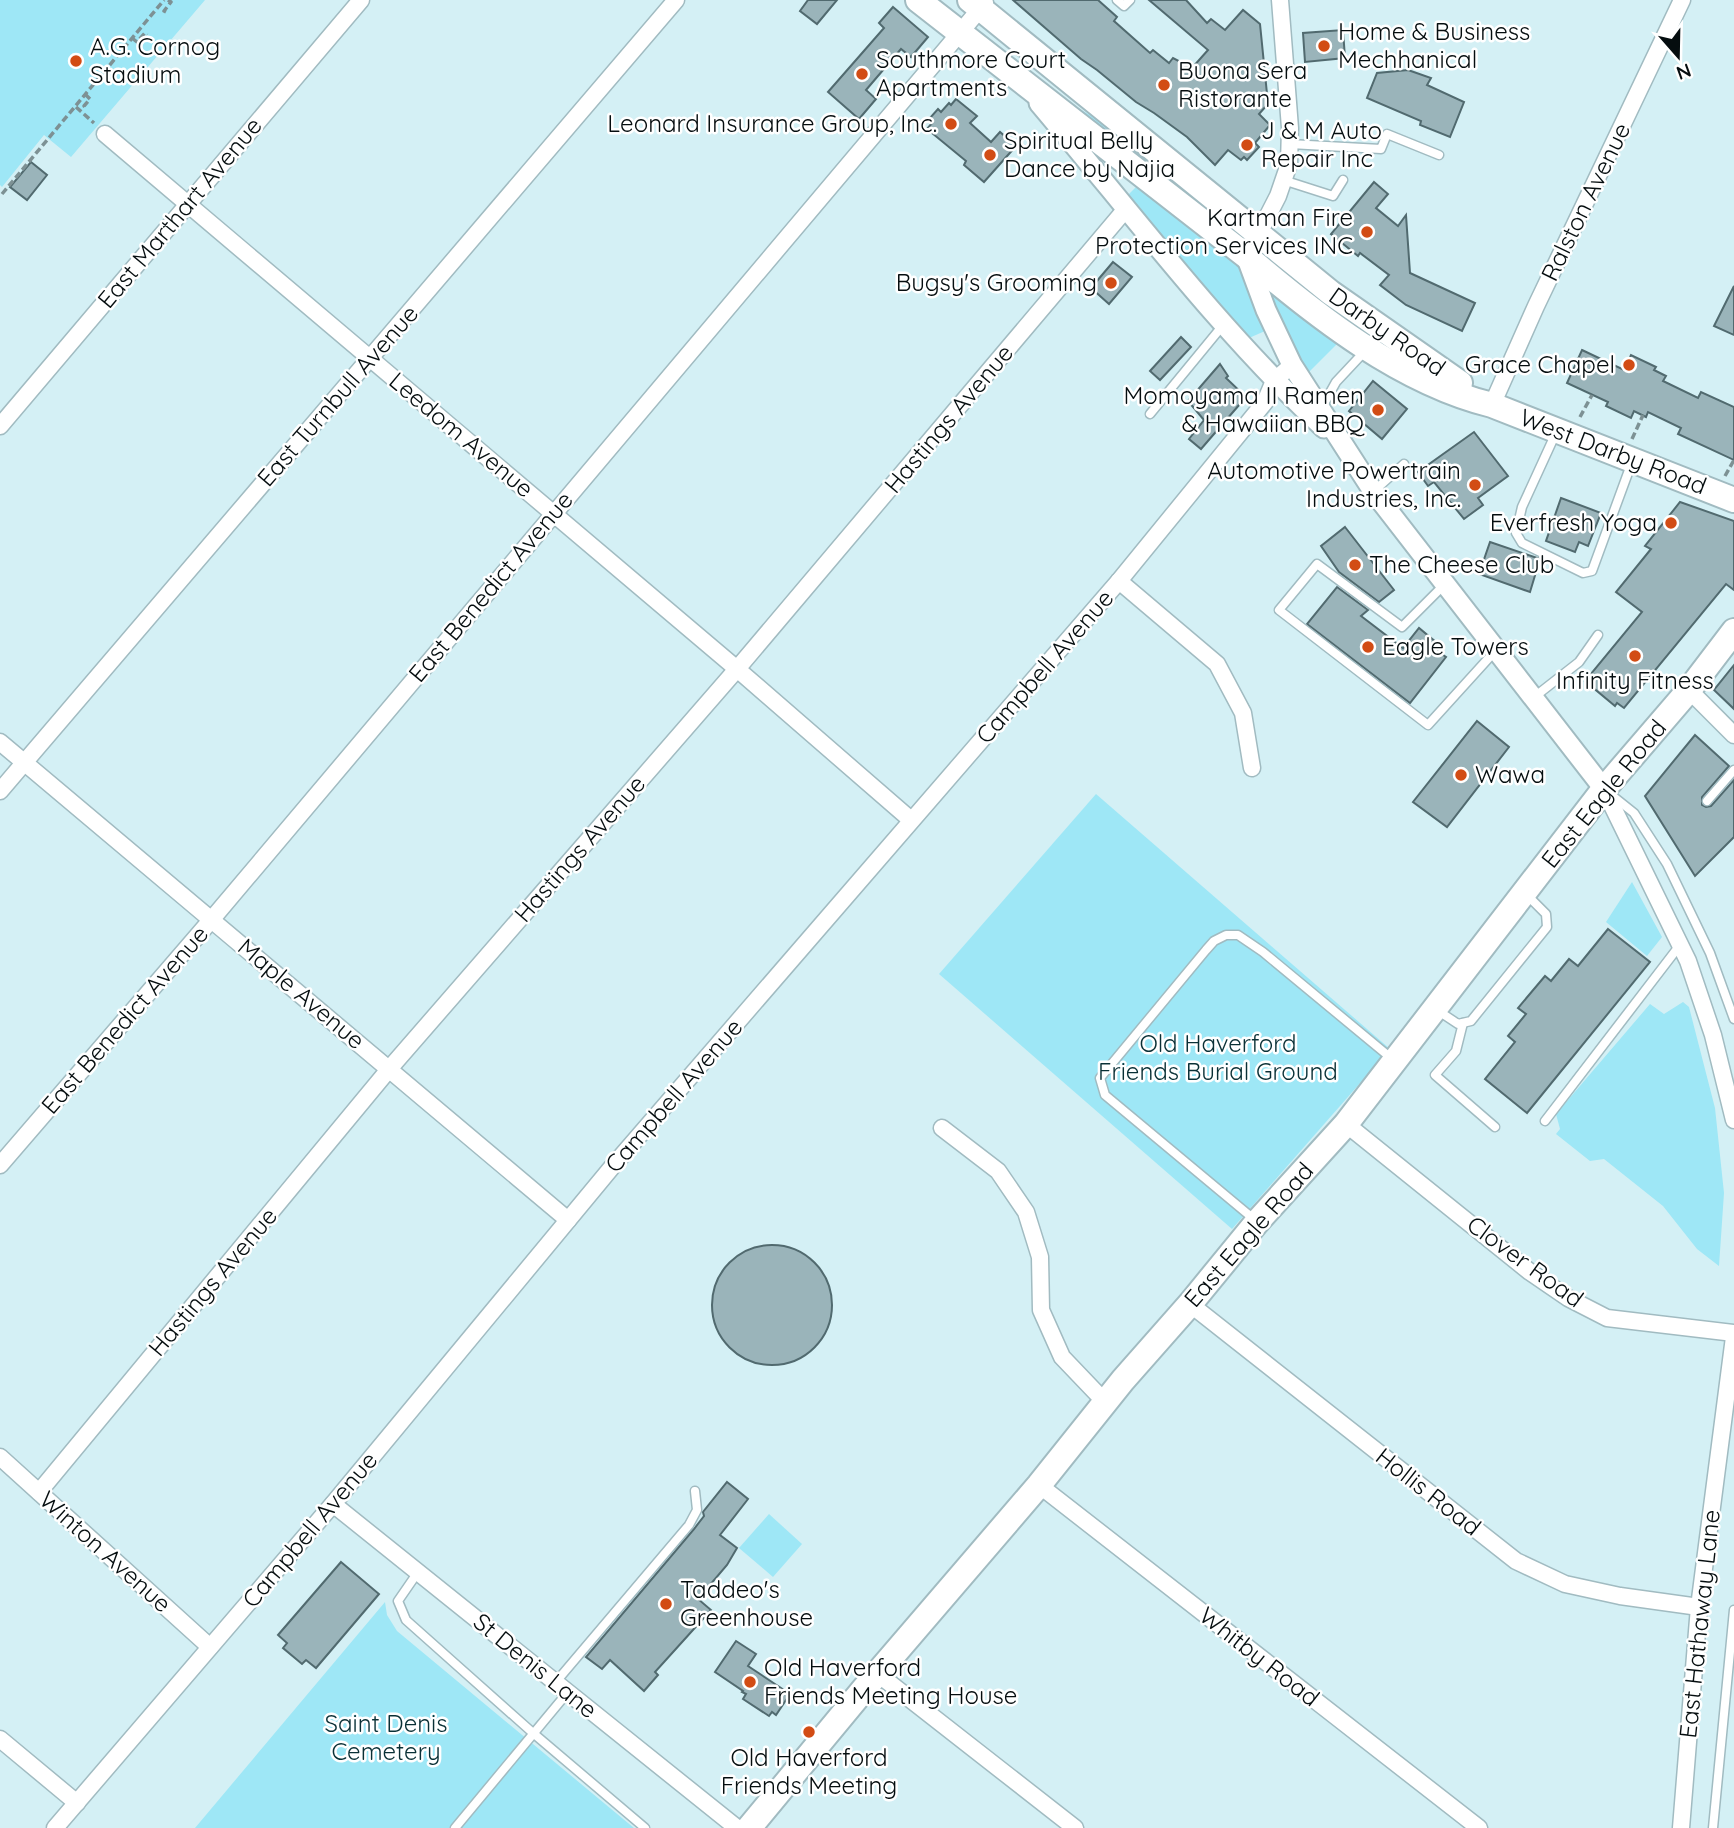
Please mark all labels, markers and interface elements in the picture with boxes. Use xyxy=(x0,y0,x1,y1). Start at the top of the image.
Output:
place label: Home & Business Mechhanical xyxy=(1338,16,1530,74)
north arrow xyxy=(1643,21,1713,91)
place label: A.G. Cornog Stadium xyxy=(90,31,220,89)
marker: Home & Business Mechhanical xyxy=(1316,38,1332,54)
place label: Southmore Court Apartments xyxy=(876,44,1066,102)
marker: A.G. Cornog Stadium xyxy=(68,53,84,69)
place label: Buona Sera Ristorante xyxy=(1178,55,1307,113)
text: N xyxy=(1673,58,1694,86)
marker: Southmore Court Apartments xyxy=(854,66,870,82)
marker: Buona Sera Ristorante xyxy=(1156,77,1172,93)
place label: Leonard Insurance Group, Inc. xyxy=(607,108,937,138)
street label: East Marthart Avenue xyxy=(91,111,268,314)
place label: J & M Auto Repair Inc xyxy=(1261,115,1382,173)
marker: Leonard Insurance Group, Inc. xyxy=(943,116,959,132)
street label: Ralston Avenue xyxy=(1534,117,1636,286)
place label: Spiritual Belly Dance by Najia xyxy=(1004,125,1175,183)
marker: J & M Auto Repair Inc xyxy=(1239,137,1255,153)
marker: Spiritual Belly Dance by Najia xyxy=(982,147,998,163)
place label: Kartman Fire Protection Services INC xyxy=(1095,202,1353,260)
marker: Kartman Fire Protection Services INC xyxy=(1359,224,1375,240)
place label: Bugsy's Grooming xyxy=(896,267,1097,297)
marker: Bugsy's Grooming xyxy=(1103,275,1119,291)
street label: Darby Road xyxy=(1324,280,1452,382)
street label: East Turnbull Avenue xyxy=(250,299,424,492)
street label: Hastings Avenue xyxy=(877,338,1019,499)
place label: Grace Chapel xyxy=(1465,349,1615,379)
marker: Grace Chapel xyxy=(1621,357,1637,373)
street label: Leedom Avenue xyxy=(383,365,540,503)
place label: Momoyama II Ramen & Hawaiian BBQ xyxy=(1124,380,1365,438)
marker: Momoyama II Ramen & Hawaiian BBQ xyxy=(1370,402,1386,418)
street label: West Darby Road xyxy=(1516,402,1711,500)
place label: Automotive Powertrain Industries, Inc. xyxy=(1207,455,1461,513)
marker: Automotive Powertrain Industries, Inc. xyxy=(1467,477,1483,493)
street label: East Benedict Avenue xyxy=(402,485,579,688)
place label: Everfresh Yoga xyxy=(1490,507,1657,537)
marker: Everfresh Yoga xyxy=(1663,515,1679,531)
place label: The Cheese Club xyxy=(1369,549,1554,579)
marker: The Cheese Club xyxy=(1347,557,1363,573)
street label: Campbell Avenue xyxy=(969,583,1119,750)
place label: Eagle Towers xyxy=(1382,631,1529,661)
marker: Eagle Towers xyxy=(1360,639,1376,655)
marker: Infinity Fitness xyxy=(1627,648,1643,664)
place label: Infinity Fitness xyxy=(1556,665,1714,695)
street label: East Eagle Road xyxy=(1534,713,1672,874)
place label: Wawa xyxy=(1475,759,1545,789)
marker: Wawa xyxy=(1453,767,1469,783)
street label: Hastings Avenue xyxy=(507,769,651,928)
street label: East Benedict Avenue xyxy=(34,919,214,1120)
street label: Maple Avenue xyxy=(232,931,371,1055)
street label: Campbell Avenue xyxy=(598,1012,748,1179)
park label: Old Haverford Friends Burial Ground xyxy=(1098,1028,1338,1086)
street label: East Eagle Road xyxy=(1177,1156,1319,1313)
street label: Hastings Avenue xyxy=(141,1201,283,1362)
street label: Clover Road xyxy=(1461,1209,1590,1314)
street label: Hollis Road xyxy=(1370,1441,1487,1542)
street label: Campbell Avenue xyxy=(235,1445,383,1613)
street label: Winton Avenue xyxy=(33,1484,178,1618)
street label: East Hathaway Lane xyxy=(1672,1508,1726,1740)
place label: Taddeo's Greenhouse xyxy=(680,1574,813,1632)
marker: Taddeo's Greenhouse xyxy=(658,1596,674,1612)
street label: Whitby Road xyxy=(1193,1600,1326,1712)
street label: St Denis Lane xyxy=(468,1606,604,1724)
place label: Old Haverford Friends Meeting House xyxy=(764,1652,1017,1710)
marker: Old Haverford Friends Meeting House xyxy=(742,1674,758,1690)
park label: Saint Denis Cemetery xyxy=(325,1708,448,1766)
marker: Old Haverford Friends Meeting xyxy=(801,1724,817,1740)
place label: Old Haverford Friends Meeting xyxy=(721,1742,897,1800)

